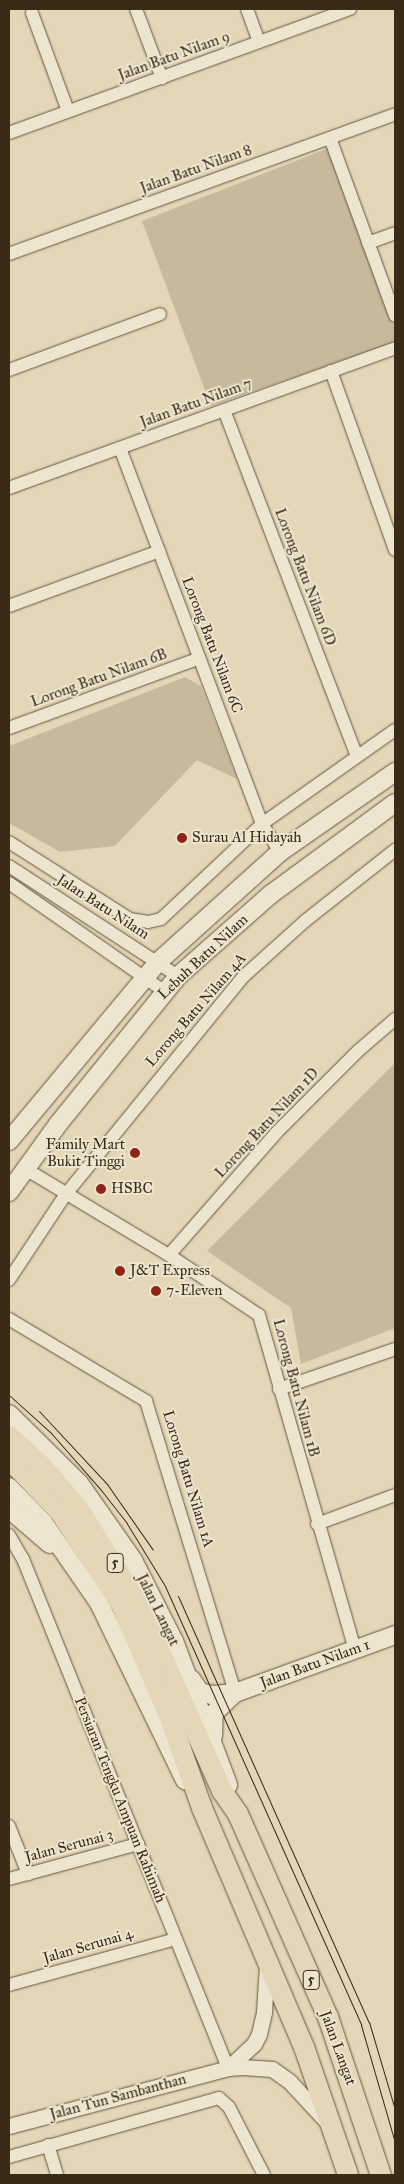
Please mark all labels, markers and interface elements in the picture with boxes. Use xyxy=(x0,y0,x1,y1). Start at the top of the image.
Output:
street label: Jalan Batu Nilam 9 xyxy=(116,27,232,85)
street label: Jalan Batu Nilam 8 xyxy=(138,140,254,198)
street label: Jalan Batu Nilam 7 xyxy=(138,374,254,432)
street label: Lorong Batu Nilam 6D xyxy=(271,506,339,648)
street label: Lorong Batu Nilam 6C xyxy=(178,575,246,715)
street label: Lorong Batu Nilam 6B xyxy=(28,645,170,711)
place label: Surau Al Hidayah xyxy=(192,829,302,847)
marker: Surau Al Hidayah xyxy=(176,832,188,844)
street label: Jalan Batu Nilam xyxy=(54,870,152,944)
street label: Lebuh Batu Nilam xyxy=(154,911,252,1003)
street label: Lorong Batu Nilam 4A xyxy=(142,950,250,1070)
street label: Lorong Batu Nilam 1D xyxy=(211,1064,323,1182)
place label: Family Mart Bukit Tinggi xyxy=(46,1135,125,1170)
marker: Family Mart Bukit Tinggi xyxy=(129,1147,141,1159)
place label: HSBC xyxy=(111,1180,153,1198)
marker: HSBC xyxy=(95,1183,107,1195)
place label: J&T Express xyxy=(130,1262,210,1280)
marker: J&T Express xyxy=(114,1265,126,1277)
place label: 7-Eleven xyxy=(166,1282,222,1300)
marker: 7-Eleven xyxy=(150,1285,162,1297)
street label: Lorong Batu Nilam 1B xyxy=(269,1317,323,1459)
street label: Lorong Batu Nilam 1A xyxy=(159,1408,217,1550)
road number: 5 xyxy=(106,1552,124,1575)
street label: Jalan Langat xyxy=(133,1571,183,1649)
street label: Jalan Batu Nilam 1 xyxy=(258,1636,372,1692)
street label: Persiaran Tengku Ampuan Rahimah xyxy=(70,1694,170,1906)
street label: Jalan Serunai 3 xyxy=(23,1826,115,1866)
street label: Jalan Serunai 4 xyxy=(41,1925,135,1967)
road number: 5 xyxy=(302,1968,320,1992)
street label: Jalan Langat xyxy=(316,2008,360,2088)
street label: Jalan Tun Sambanthan xyxy=(48,2070,188,2124)

